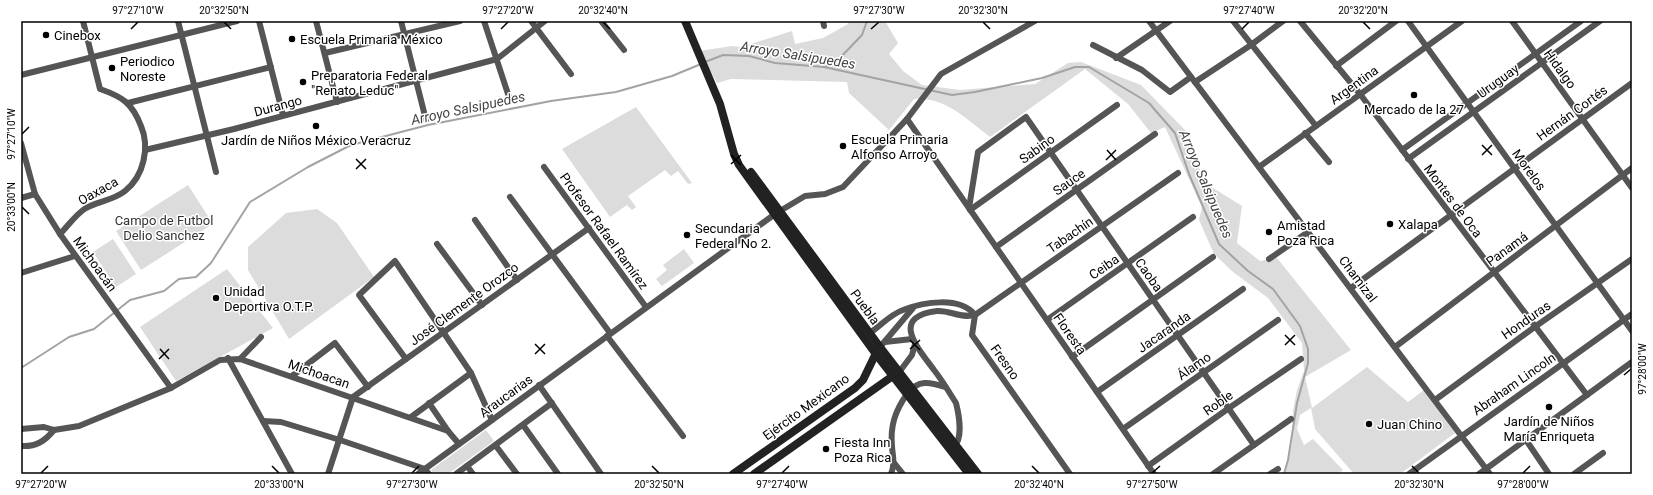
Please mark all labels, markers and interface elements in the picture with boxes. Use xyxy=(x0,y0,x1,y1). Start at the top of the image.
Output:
text: 97°27'10"W xyxy=(112,5,164,16)
text: 20°32'50"N xyxy=(199,5,249,16)
text: 97°27'20"W xyxy=(482,5,534,16)
text: 20°32'40"N xyxy=(578,5,628,16)
text: 97°27'30"W xyxy=(853,5,905,16)
text: 20°32'30"N xyxy=(958,5,1008,16)
text: 97°27'40"W xyxy=(1223,5,1275,16)
text: 20°32'20"N xyxy=(1338,5,1388,16)
place label: Cinebox xyxy=(54,28,101,43)
marker: Cinebox xyxy=(41,30,51,40)
place label: Escuela Primaria México xyxy=(300,32,443,47)
marker: Escuela Primaria México xyxy=(287,34,297,44)
water label: Arroyo Salsipuedes xyxy=(738,38,857,72)
street label: Hidalgo xyxy=(1541,47,1579,91)
place label: Periodico Noreste xyxy=(120,54,175,84)
street label: Uruguay xyxy=(1474,61,1522,101)
marker: Periodico Noreste xyxy=(107,63,117,73)
street label: Argentina xyxy=(1327,63,1381,107)
place label: Preparatoria Federal "Renato Leduc" xyxy=(311,68,428,98)
marker: Preparatoria Federal "Renato Leduc" xyxy=(298,77,308,87)
street label: Hernán Cortés xyxy=(1534,82,1610,144)
water label: Arroyo Salsipuedes xyxy=(408,88,527,128)
marker: Mercado de la 27 xyxy=(1409,90,1419,100)
street label: Durango xyxy=(252,92,304,120)
place label: Mercado de la 27 xyxy=(1364,102,1464,117)
text: 97°27'10"W xyxy=(6,108,17,160)
marker: Jardín de Niños México Veracruz xyxy=(311,121,321,131)
water label: Arroyo Salsipuedes xyxy=(1176,126,1236,241)
street label: Sabino xyxy=(1016,131,1058,167)
place label: Escuela Primaria Alfonso Arroyo xyxy=(851,132,948,162)
place label: Jardín de Niños México Veracruz xyxy=(221,133,412,148)
marker: Escuela Primaria Alfonso Arroyo xyxy=(838,141,848,151)
street label: Morelos xyxy=(1509,146,1549,194)
street label: Montes de Oca xyxy=(1421,162,1485,240)
street label: Sauce xyxy=(1050,166,1088,198)
street label: Profesor Rafael Ramírez xyxy=(557,170,652,293)
street label: Oaxaca xyxy=(75,174,121,208)
text: 20°33'00"N xyxy=(6,182,17,232)
park label: Campo de Futbol Delio Sanchez xyxy=(115,213,213,243)
street label: Tabachín xyxy=(1044,214,1096,256)
place label: Xalapa xyxy=(1398,217,1438,232)
place label: Amistad Poza Rica xyxy=(1277,218,1334,248)
marker: Xalapa xyxy=(1385,219,1395,229)
place label: Secundaria Federal No 2. xyxy=(695,221,771,251)
marker: Amistad Poza Rica xyxy=(1264,227,1274,237)
street label: Panamá xyxy=(1483,229,1531,269)
marker: Secundaria Federal No 2. xyxy=(682,230,692,240)
street label: Michoacán xyxy=(70,234,120,294)
street label: Ceiba xyxy=(1086,251,1122,283)
street label: Chamizal xyxy=(1336,253,1380,305)
street label: Caoba xyxy=(1132,255,1166,295)
street label: José Clemente Orozco xyxy=(407,259,521,349)
place label: Unidad Deportiva O.T.P. xyxy=(224,284,314,314)
street label: Puebla xyxy=(847,286,883,328)
marker: Unidad Deportiva O.T.P. xyxy=(211,293,221,303)
street label: Honduras xyxy=(1499,298,1554,342)
street label: Jacaranda xyxy=(1135,308,1193,356)
street label: Floresta xyxy=(1050,310,1090,358)
street label: Fresno xyxy=(988,342,1022,382)
text: 97°28'00"W xyxy=(1637,343,1648,395)
street label: Álamo xyxy=(1174,349,1214,383)
street label: Abraham Lincoln xyxy=(1470,350,1558,418)
street label: Michoacan xyxy=(286,356,352,392)
street label: Ejército Mexicano xyxy=(760,371,852,443)
street label: Araucarias xyxy=(476,372,536,420)
street label: Roble xyxy=(1200,387,1236,419)
marker: Jardín de Niños María Enriqueta xyxy=(1544,402,1554,412)
place label: Jardín de Niños María Enriqueta xyxy=(1503,414,1595,444)
place label: Juan Chino xyxy=(1377,417,1442,432)
marker: Juan Chino xyxy=(1364,419,1374,429)
place label: Fiesta Inn Poza Rica xyxy=(834,435,891,465)
marker: Fiesta Inn Poza Rica xyxy=(821,444,831,454)
text: 97°27'20"W xyxy=(15,479,67,490)
text: 20°33'00"N xyxy=(254,479,304,490)
text: 97°27'30"W xyxy=(386,479,438,490)
text: 20°32'50"N xyxy=(634,479,684,490)
text: 97°27'40"W xyxy=(756,479,808,490)
text: 20°32'40"N xyxy=(1014,479,1064,490)
text: 97°27'50"W xyxy=(1126,479,1178,490)
text: 20°32'30"N xyxy=(1394,479,1444,490)
text: 97°28'00"W xyxy=(1497,479,1549,490)

